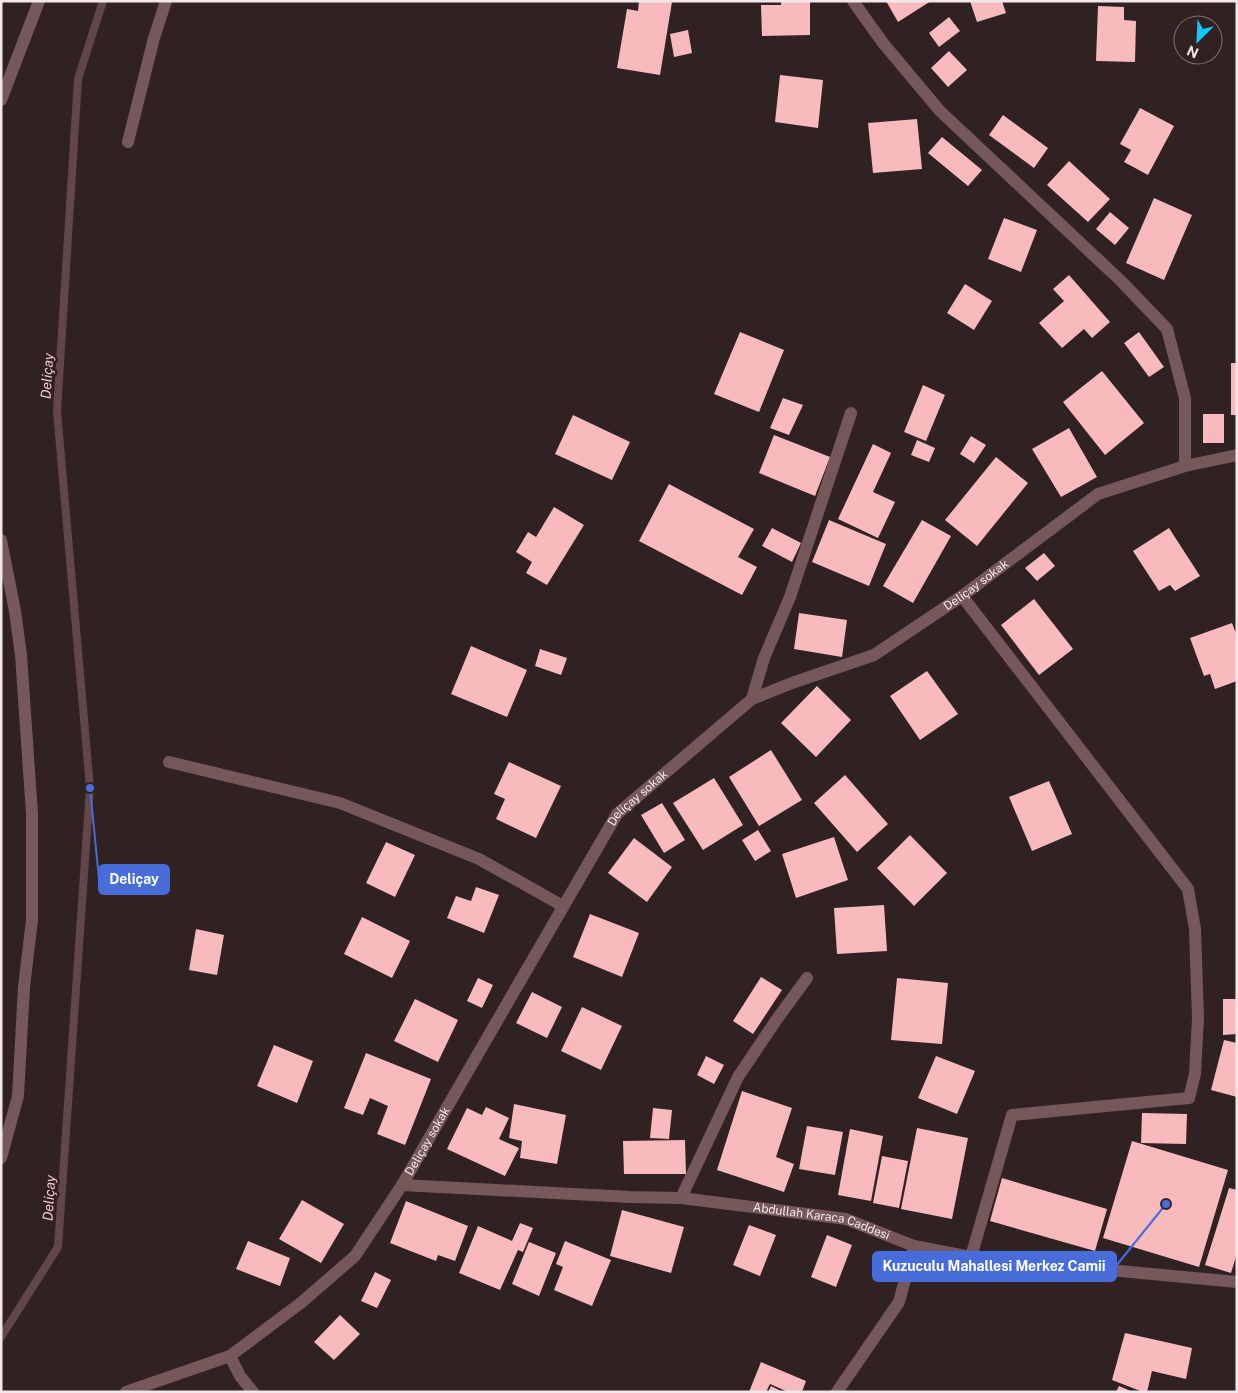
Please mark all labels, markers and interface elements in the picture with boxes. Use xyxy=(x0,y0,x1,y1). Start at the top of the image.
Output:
north arrow xyxy=(1173,15,1223,65)
text: N xyxy=(1184,42,1201,61)
water label: Deliçay xyxy=(37,352,57,400)
street label: Deliçay sokak xyxy=(941,557,1011,613)
street label: Deliçay sokak xyxy=(605,767,671,828)
callout: Deliçay xyxy=(99,865,169,894)
text: Deliçay xyxy=(109,871,159,887)
street label: Deliçay sokak xyxy=(402,1104,453,1178)
water label: Deliçay xyxy=(39,1174,59,1222)
street label: Abdullah Karaca Caddesi xyxy=(752,1200,892,1243)
callout: Kuzuculu Mahallesi Merkez Camii xyxy=(873,1252,1116,1281)
text: Kuzuculu Mahallesi Merkez Camii xyxy=(883,1258,1105,1274)

